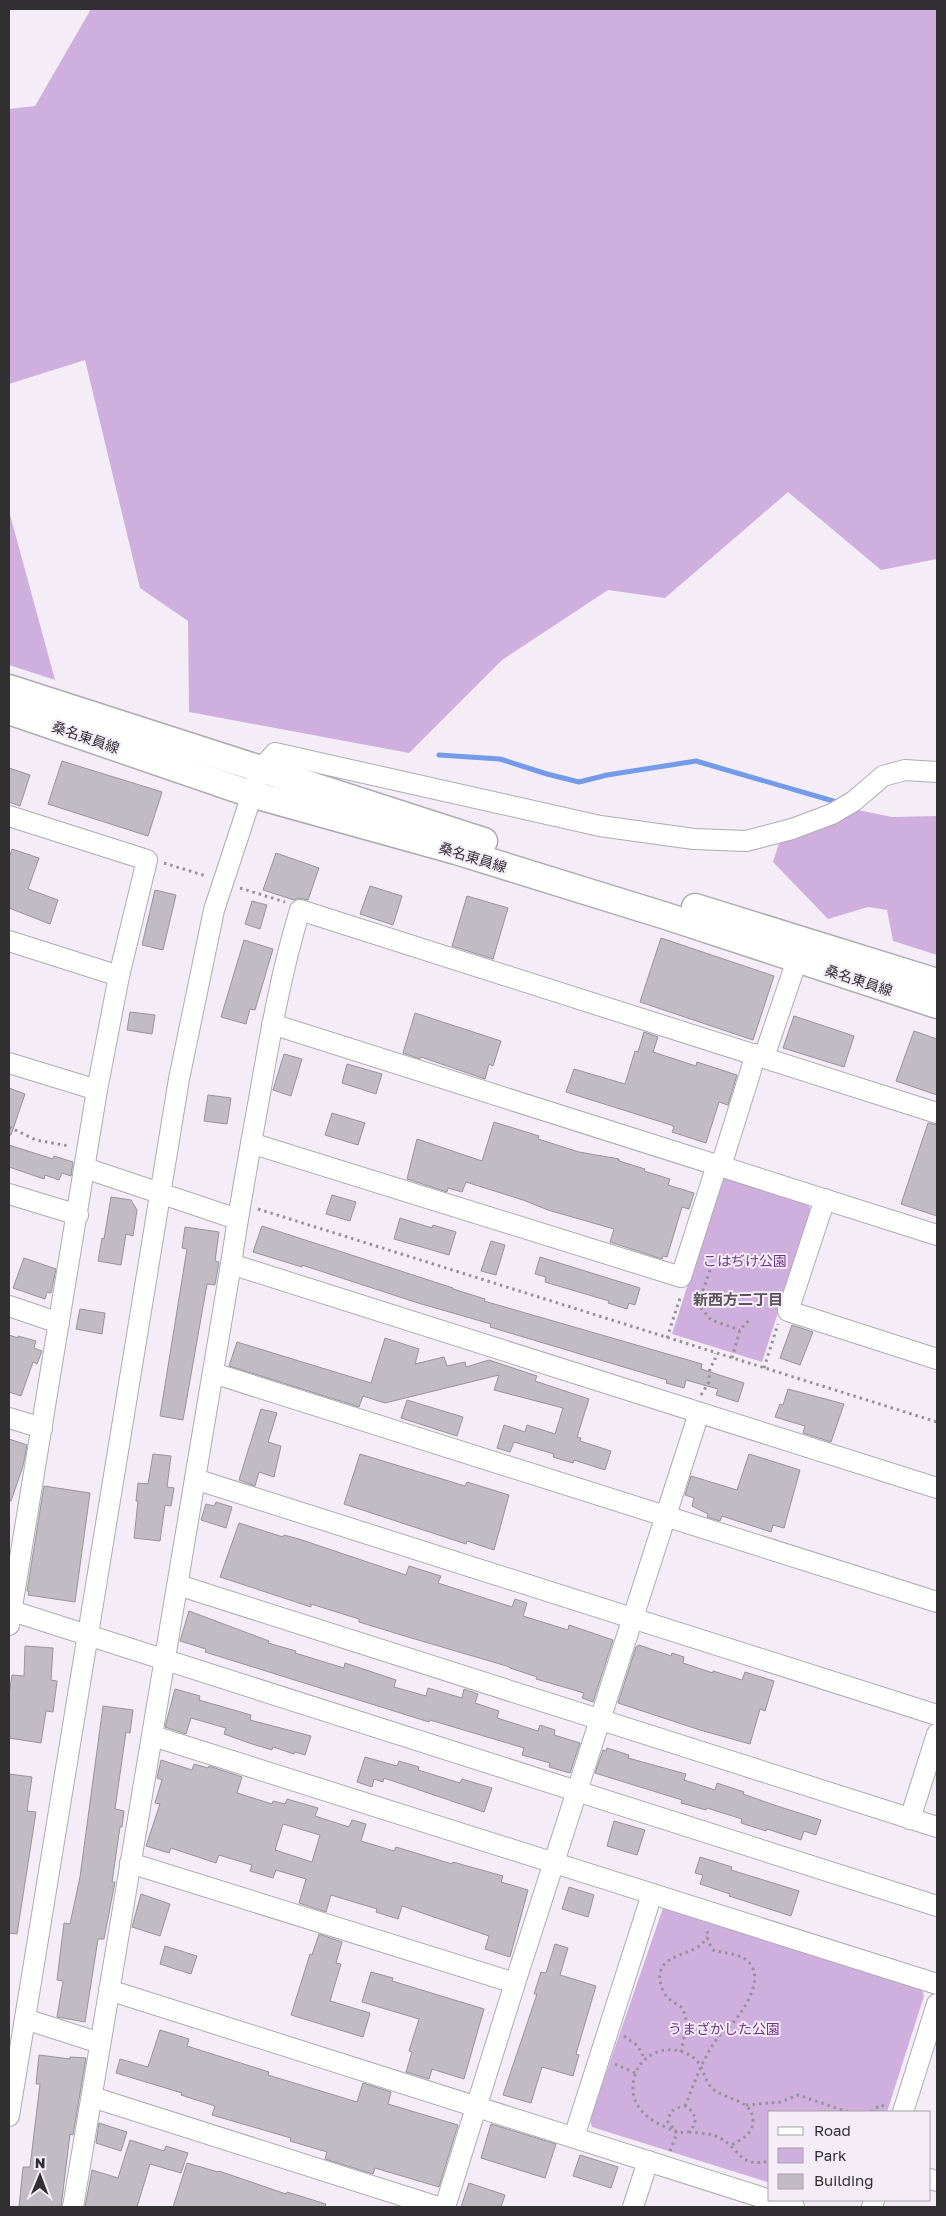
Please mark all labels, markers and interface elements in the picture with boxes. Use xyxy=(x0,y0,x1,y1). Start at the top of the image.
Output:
street label: 桑名東員線 xyxy=(50,718,122,756)
street label: 桑名東員線 xyxy=(437,839,509,875)
street label: 桑名東員線 xyxy=(823,961,895,999)
park label: こはぢけ公園 xyxy=(703,1252,787,1269)
district label: 新西方二丁目 xyxy=(693,1290,783,1308)
park label: うまざかした公園 xyxy=(668,2020,780,2037)
legend xyxy=(768,2111,931,2201)
text: Road xyxy=(814,2121,851,2139)
text: Park xyxy=(814,2146,847,2164)
north arrow xyxy=(15,2151,65,2201)
text: N xyxy=(35,2154,46,2171)
text: Building xyxy=(814,2171,874,2189)

